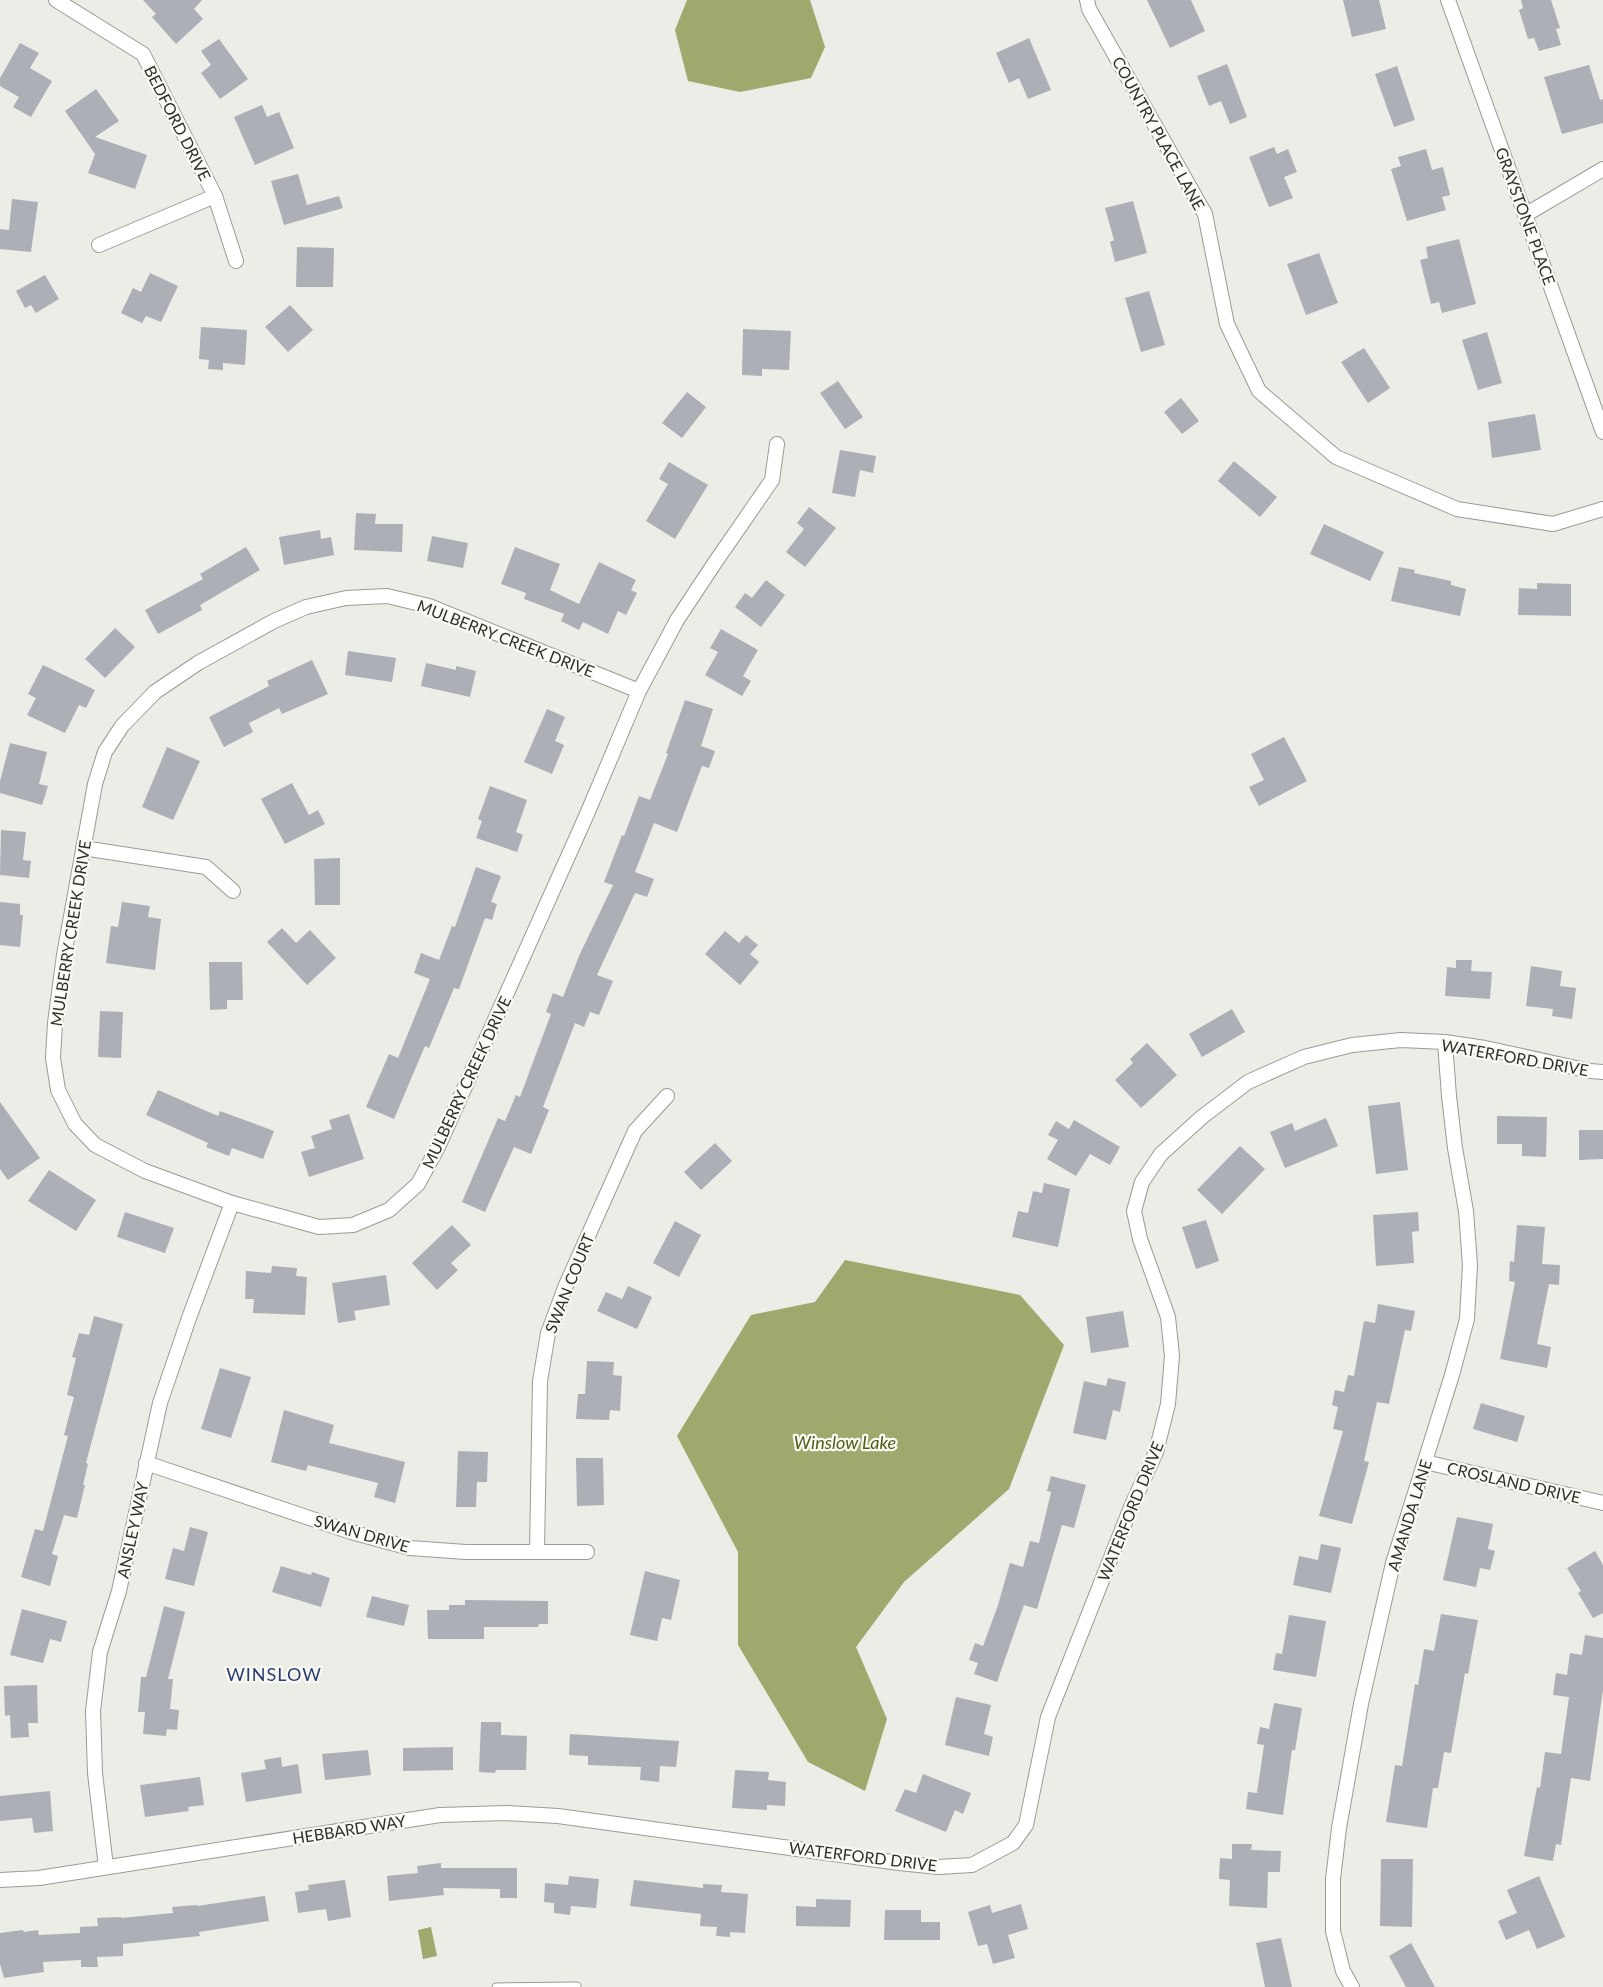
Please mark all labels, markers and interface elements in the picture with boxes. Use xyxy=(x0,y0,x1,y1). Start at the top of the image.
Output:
street label: COUNTRY PLACE LANE xyxy=(1109,53,1209,213)
street label: BEDFORD DRIVE xyxy=(141,62,215,184)
street label: GRAYSTONE PLACE xyxy=(1492,144,1560,288)
street label: MULBERRY CREEK DRIVE xyxy=(415,595,597,681)
street label: MULBERRY CREEK DRIVE xyxy=(46,839,94,1027)
street label: MULBERRY CREEK DRIVE xyxy=(418,993,514,1171)
street label: WATERFORD DRIVE xyxy=(1440,1035,1590,1079)
street label: SWAN COURT xyxy=(540,1230,598,1336)
water label: Winslow Lake xyxy=(794,1431,896,1453)
street label: WATERFORD DRIVE xyxy=(1093,1438,1167,1584)
street label: AMANDA LANE xyxy=(1383,1457,1435,1573)
street label: CROSLAND DRIVE xyxy=(1445,1457,1583,1507)
street label: ANSLEY WAY xyxy=(113,1480,151,1580)
street label: SWAN DRIVE xyxy=(312,1510,412,1556)
district label: WINSLOW xyxy=(226,1663,322,1685)
street label: HEBBARD WAY xyxy=(291,1811,407,1847)
street label: WATERFORD DRIVE xyxy=(788,1837,938,1875)

